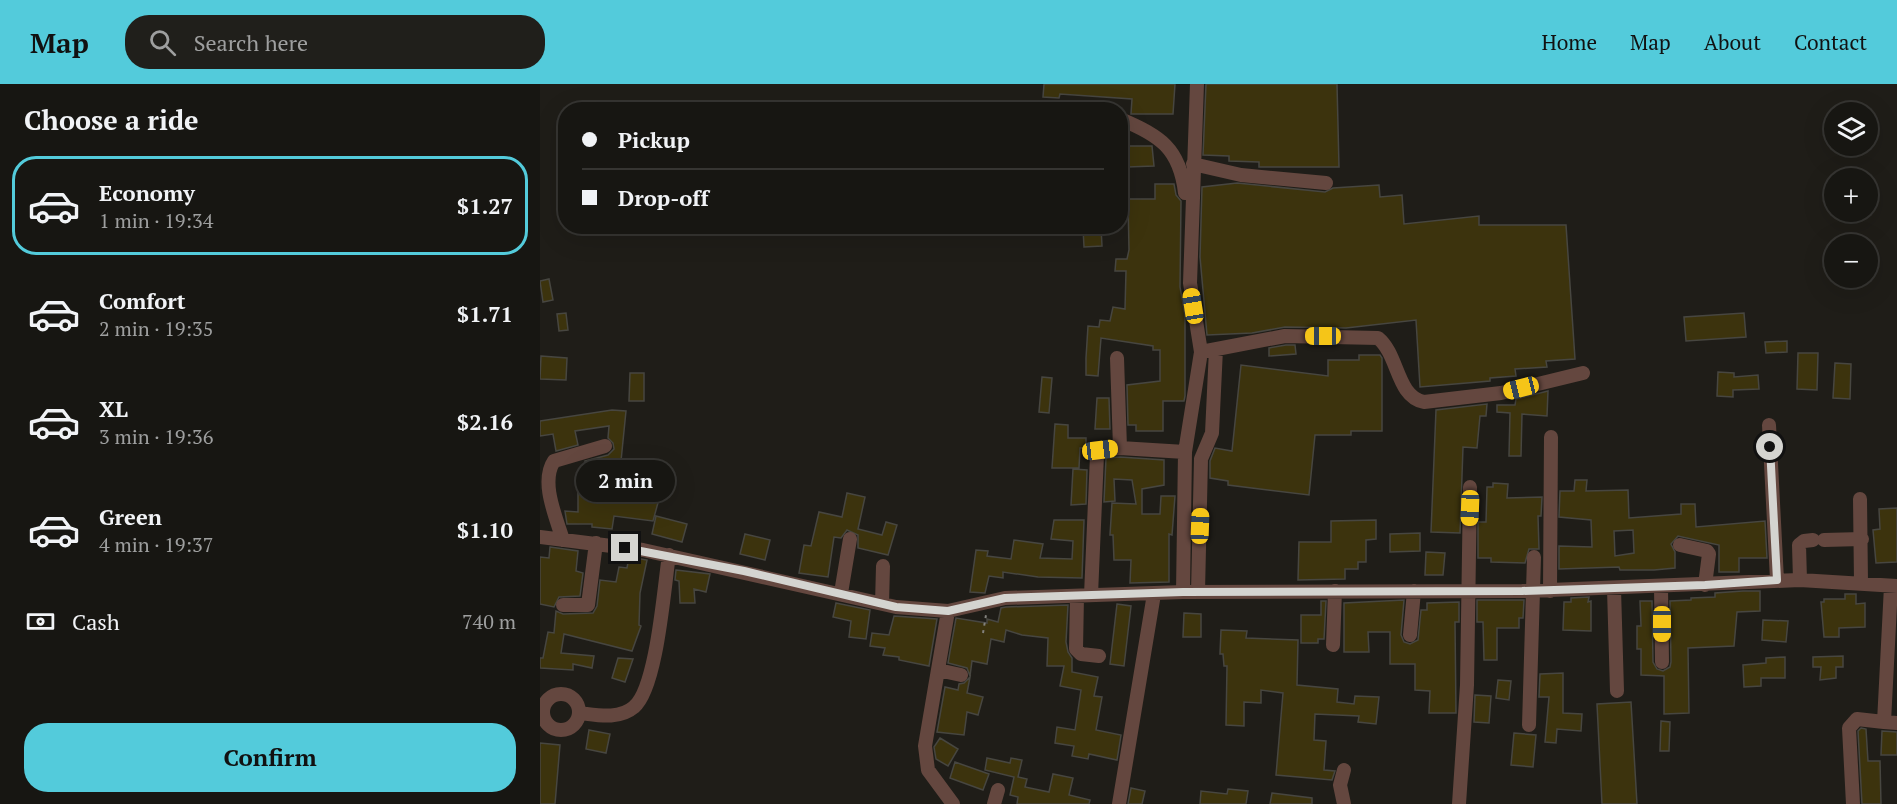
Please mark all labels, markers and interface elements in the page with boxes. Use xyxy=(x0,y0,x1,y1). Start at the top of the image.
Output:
search box xyxy=(125,15,545,69)
text: Map xyxy=(30,24,89,61)
icon: search xyxy=(146,26,179,59)
text: Search here xyxy=(194,28,308,57)
text: Home xyxy=(1541,28,1597,56)
text: Map xyxy=(1630,28,1671,56)
text: About xyxy=(1704,28,1761,56)
text: Contact xyxy=(1794,28,1867,56)
text: Choose a ride xyxy=(24,102,199,138)
map controls xyxy=(1824,102,1878,288)
button: layers xyxy=(1824,102,1878,156)
text: Pickup xyxy=(618,125,690,154)
button: + xyxy=(1824,168,1878,222)
text: Economy xyxy=(99,178,195,207)
icon: car xyxy=(27,179,81,233)
text: Drop-off xyxy=(618,183,709,212)
text: $1.27 xyxy=(457,191,513,220)
text: 1 min · 19:34 xyxy=(99,207,213,234)
button: − xyxy=(1824,234,1878,288)
text: Comfort xyxy=(99,286,185,315)
icon: car xyxy=(27,287,81,341)
car xyxy=(1181,287,1205,325)
text: $1.71 xyxy=(457,299,513,328)
text: 2 min · 19:35 xyxy=(99,315,213,342)
car xyxy=(1305,327,1341,345)
car xyxy=(1501,375,1541,401)
text: XL xyxy=(99,394,128,423)
icon: car xyxy=(27,395,81,449)
text: $2.16 xyxy=(457,407,513,436)
text: 3 min · 19:36 xyxy=(99,423,213,450)
route start xyxy=(1756,433,1783,460)
car xyxy=(1081,439,1119,461)
callout: 2 min xyxy=(576,461,674,503)
text: 2 min xyxy=(598,467,653,494)
car xyxy=(1460,490,1480,526)
text: Green xyxy=(99,502,162,531)
icon: car xyxy=(27,503,81,557)
car xyxy=(1190,508,1210,544)
text: $1.10 xyxy=(457,515,513,544)
text: 4 min · 19:37 xyxy=(99,531,213,558)
route end xyxy=(611,534,638,561)
icon: cash xyxy=(24,605,57,638)
car xyxy=(1653,606,1671,642)
text: Cash xyxy=(72,607,120,636)
text: 740 m xyxy=(462,608,516,635)
button: Confirm xyxy=(24,723,516,792)

